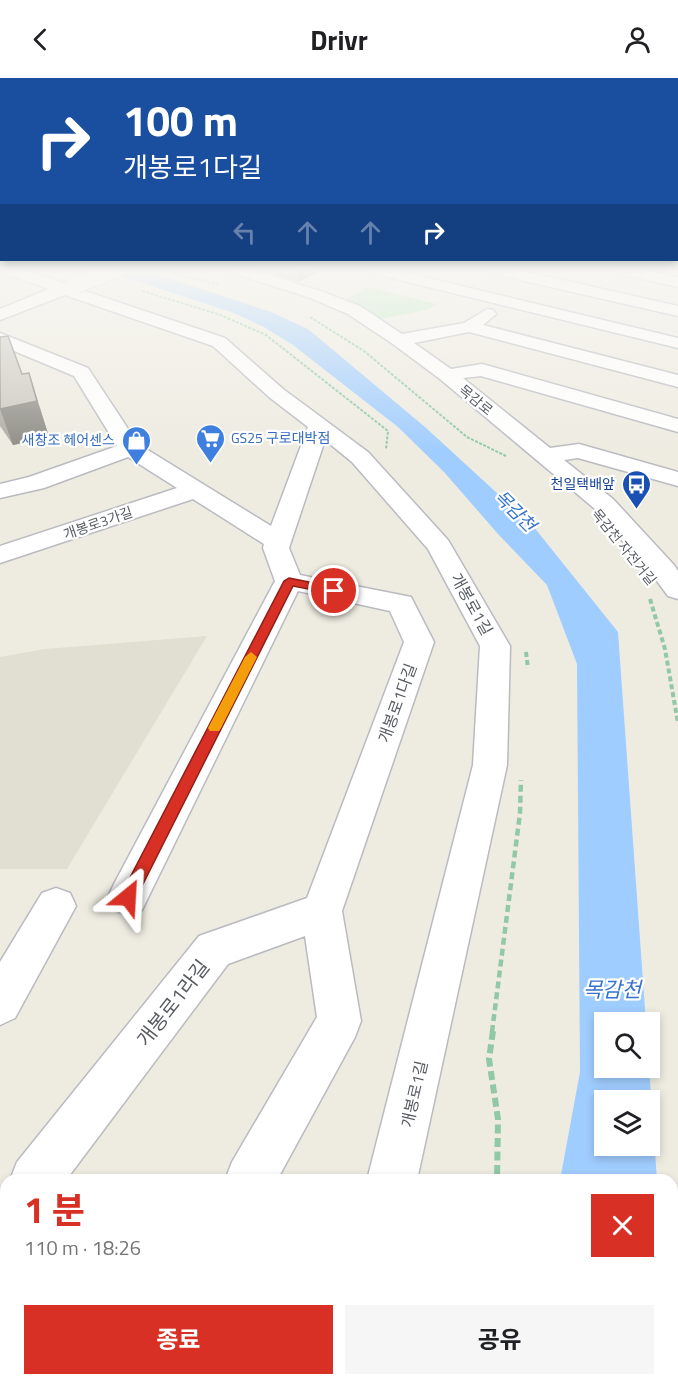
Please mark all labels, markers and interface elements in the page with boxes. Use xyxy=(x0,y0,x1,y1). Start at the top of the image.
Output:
text: Drivr xyxy=(310,19,368,60)
icon: back xyxy=(24,23,57,56)
icon: person xyxy=(621,23,654,56)
text: 100 m xyxy=(123,88,238,152)
icon: right xyxy=(24,102,102,180)
text: 개봉로1다길 xyxy=(123,146,262,187)
icon: left xyxy=(228,216,261,249)
icon: ahead xyxy=(291,216,324,249)
icon: ahead xyxy=(354,216,387,249)
icon: right xyxy=(417,216,450,249)
street label: 목감로 xyxy=(455,379,498,420)
supermarket icon: GS25 구로대박점 xyxy=(194,422,226,464)
shop icon: 새창조 헤어센스 xyxy=(120,424,152,466)
place label: GS25 구로대박점 xyxy=(231,427,330,448)
place label: 새창조 헤어센스 xyxy=(22,429,115,450)
bus stop icon: 천일택배앞 xyxy=(620,468,652,510)
place label: 천일택배앞 xyxy=(551,473,615,494)
water label: 목감천 xyxy=(488,484,544,539)
street label: 개봉로3가길 xyxy=(60,501,135,544)
street label: 목감천 자전거길 xyxy=(587,504,662,590)
pin xyxy=(308,565,359,616)
street label: 개봉로1길 xyxy=(445,569,499,639)
icon: arrive xyxy=(317,574,350,607)
street label: 개봉로1다길 xyxy=(372,660,422,746)
position arrow xyxy=(96,865,160,929)
street label: 개봉로1라길 xyxy=(129,952,217,1053)
water label: 목감천 xyxy=(583,973,644,1005)
map controls xyxy=(594,1012,660,1156)
button: search xyxy=(594,1012,660,1078)
street label: 개봉로1길 xyxy=(395,1058,433,1130)
button: layers xyxy=(594,1090,660,1156)
text: 1 분 xyxy=(24,1182,85,1237)
button: close xyxy=(591,1194,654,1257)
text: 110 m · 18:26 xyxy=(24,1232,141,1263)
button: 종료 xyxy=(24,1305,333,1374)
button: 공유 xyxy=(345,1305,654,1374)

